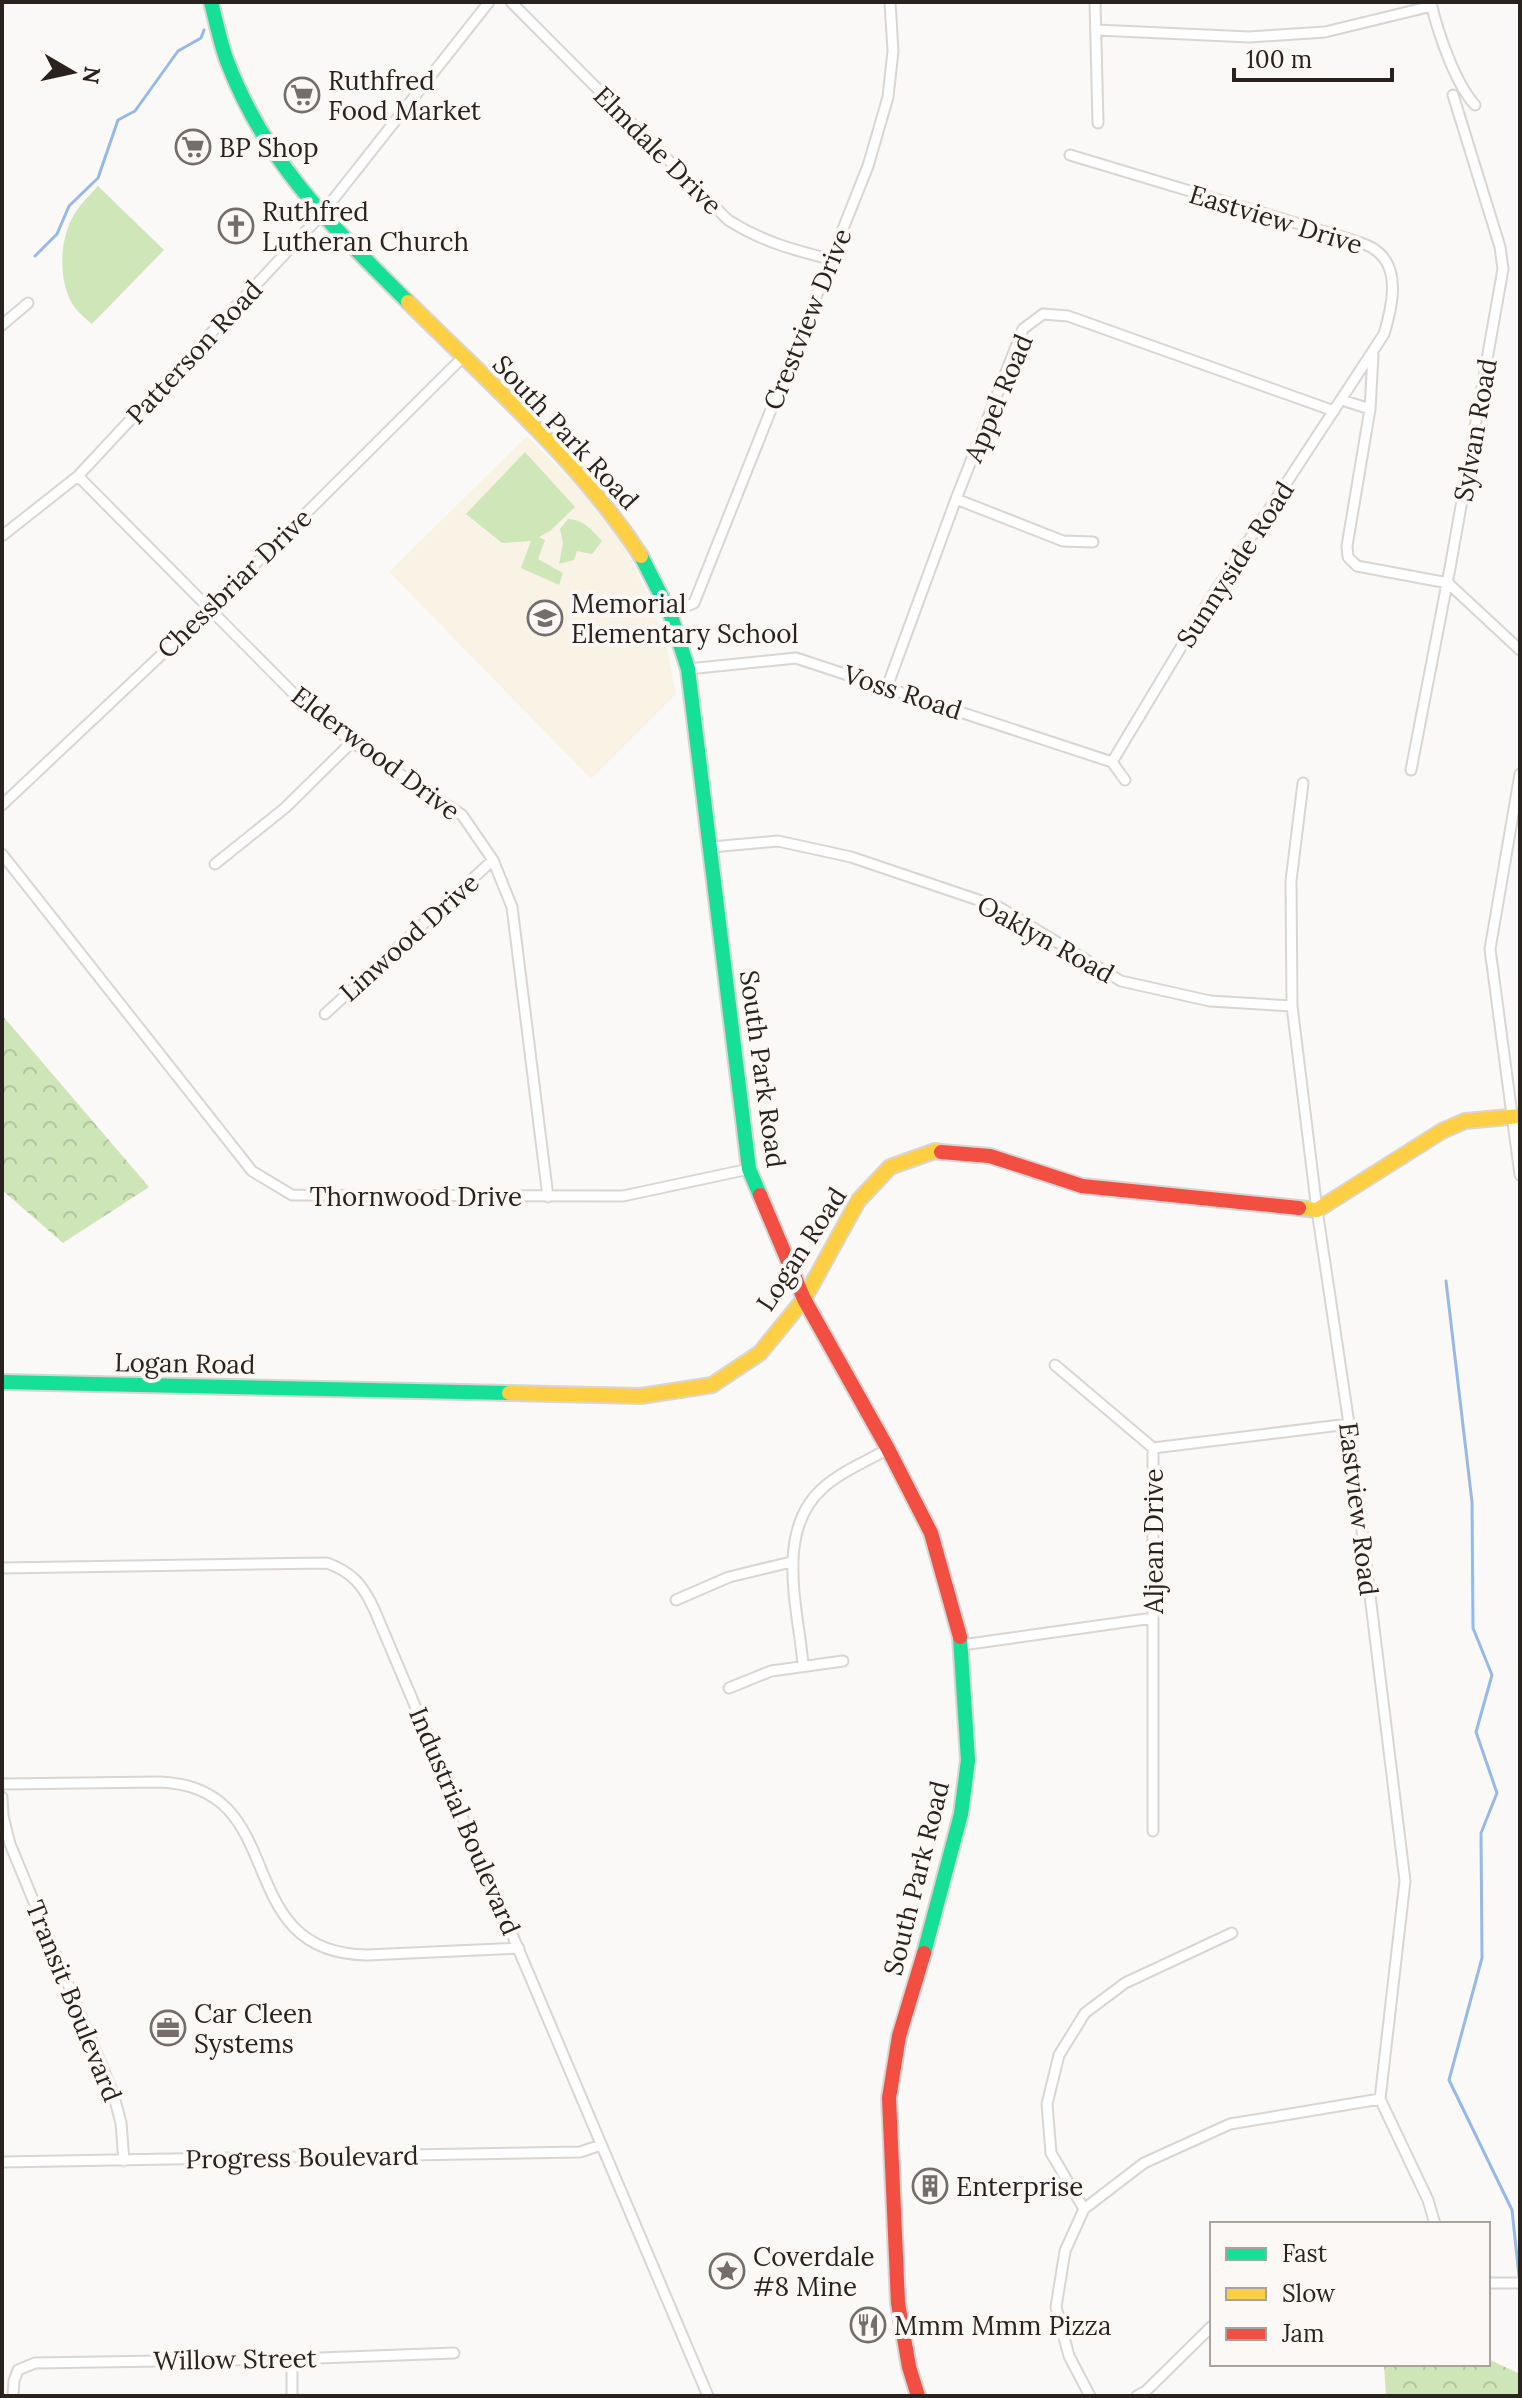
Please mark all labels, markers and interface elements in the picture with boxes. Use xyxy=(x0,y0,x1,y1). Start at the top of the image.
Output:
north arrow xyxy=(32,32,112,112)
scale bar xyxy=(1234,32,1392,82)
text: 100 m xyxy=(1246,44,1312,75)
place label: Ruthfred Food Market xyxy=(328,64,481,127)
text: N xyxy=(77,65,107,86)
supermarket icon: Ruthfred Food Market xyxy=(283,76,321,114)
street label: Elmdale Drive xyxy=(587,79,729,221)
supermarket icon: BP Shop xyxy=(174,128,212,166)
place label: BP Shop xyxy=(219,131,319,164)
street label: Eastview Drive xyxy=(1185,177,1367,261)
place label: Ruthfred Lutheran Church xyxy=(262,195,469,258)
church icon: Ruthfred Lutheran Church xyxy=(217,207,255,245)
street label: Crestview Drive xyxy=(756,223,858,415)
street label: Patterson Road xyxy=(119,273,269,431)
street label: Appel Road xyxy=(956,329,1040,468)
street label: South Park Road xyxy=(486,348,646,516)
street label: Sylvan Road xyxy=(1446,356,1504,504)
street label: Sunnyside Road xyxy=(1169,475,1301,653)
street label: Chessbriar Drive xyxy=(150,501,318,665)
place label: Memorial Elementary School xyxy=(571,587,799,650)
school or university icon: Memorial Elementary School xyxy=(526,599,564,637)
street label: Voss Road xyxy=(839,657,966,727)
street label: Elderwood Drive xyxy=(285,679,467,827)
street label: Linwood Drive xyxy=(333,866,485,1008)
street label: Oaklyn Road xyxy=(972,888,1120,990)
street label: South Park Road xyxy=(733,968,793,1170)
street label: Thornwood Drive xyxy=(310,1180,522,1213)
street label: Logan Road xyxy=(749,1181,853,1317)
street label: Logan Road xyxy=(114,1345,256,1381)
street label: Eastview Road xyxy=(1332,1420,1386,1598)
street label: Aljean Drive xyxy=(1137,1468,1170,1615)
street label: Industrial Boulevard xyxy=(402,1702,528,1940)
street label: South Park Road xyxy=(876,1777,956,1979)
street label: Transit Boulevard xyxy=(19,1896,129,2106)
place label: Car Cleen Systems xyxy=(194,1997,313,2060)
office icon: Car Cleen Systems xyxy=(149,2009,187,2047)
street label: Progress Boulevard xyxy=(185,2138,419,2176)
building icon: Enterprise xyxy=(911,2167,949,2205)
place label: Enterprise xyxy=(956,2170,1083,2203)
legend xyxy=(1210,2222,1490,2366)
text: Fast xyxy=(1282,2238,1328,2269)
place label: Coverdale #8 Mine xyxy=(753,2240,875,2303)
place icon: Coverdale #8 Mine xyxy=(708,2252,746,2290)
text: Slow xyxy=(1282,2278,1336,2309)
restaurant icon: Mmm Mmm Pizza xyxy=(849,2306,887,2344)
place label: Mmm Mmm Pizza xyxy=(894,2309,1111,2342)
text: Jam xyxy=(1281,2318,1324,2349)
street label: Willow Street xyxy=(153,2341,317,2377)

